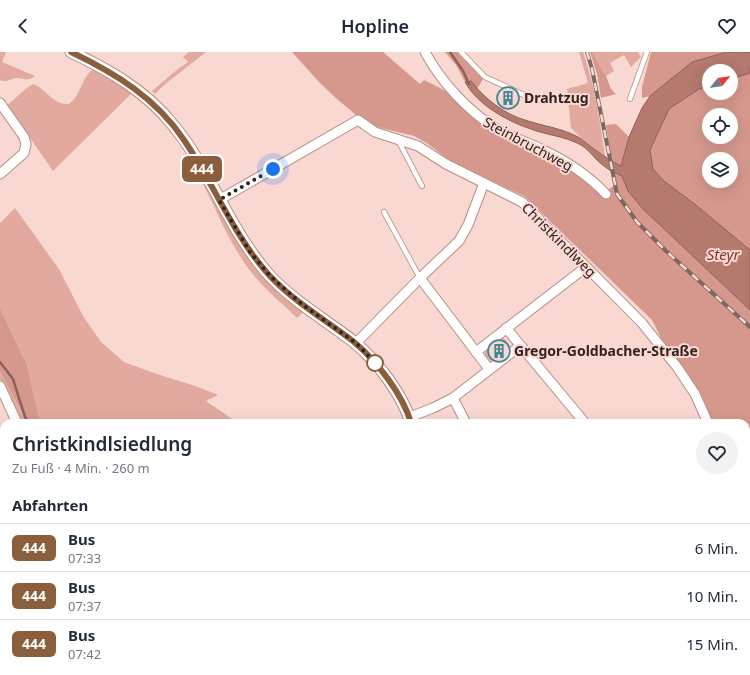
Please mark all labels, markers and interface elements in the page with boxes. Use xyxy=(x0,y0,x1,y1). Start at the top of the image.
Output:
text: Hopline xyxy=(341,14,409,38)
icon: back xyxy=(12,15,34,37)
icon: heart xyxy=(716,15,738,37)
north arrow xyxy=(702,64,738,100)
map controls xyxy=(702,64,738,188)
building icon: Drahtzug xyxy=(495,85,521,111)
place label: Drahtzug xyxy=(524,88,589,107)
button: locate xyxy=(702,108,738,144)
street label: Steinbruchweg xyxy=(480,112,576,175)
button: layers xyxy=(702,152,738,188)
line badge: 444 xyxy=(179,156,225,182)
text: 444 xyxy=(190,159,214,178)
your location xyxy=(263,159,283,179)
street label: Christkindlweg xyxy=(518,198,601,281)
water label: Steyr xyxy=(707,244,740,264)
building icon: Gregor-Goldbacher-Straße xyxy=(486,338,512,364)
place label: Gregor-Goldbacher-Straße xyxy=(514,341,698,360)
unlabelled marker xyxy=(366,354,384,372)
text: Christkindlsiedlung xyxy=(12,431,192,457)
button: heart xyxy=(696,432,738,474)
text: Zu Fuß · 4 Min. · 260 m xyxy=(12,459,150,477)
text: Abfahrten xyxy=(12,495,88,515)
text: Bus xyxy=(68,529,95,549)
text: 444 xyxy=(22,538,46,557)
text: 6 Min. xyxy=(695,538,738,558)
text: 07:33 xyxy=(68,549,101,567)
text: Bus xyxy=(68,577,95,597)
text: 444 xyxy=(22,586,46,605)
text: 10 Min. xyxy=(686,586,738,606)
text: 07:37 xyxy=(68,597,101,615)
text: Bus xyxy=(68,625,95,645)
text: 444 xyxy=(22,634,46,653)
text: 15 Min. xyxy=(686,634,738,654)
text: 07:42 xyxy=(68,645,101,663)

